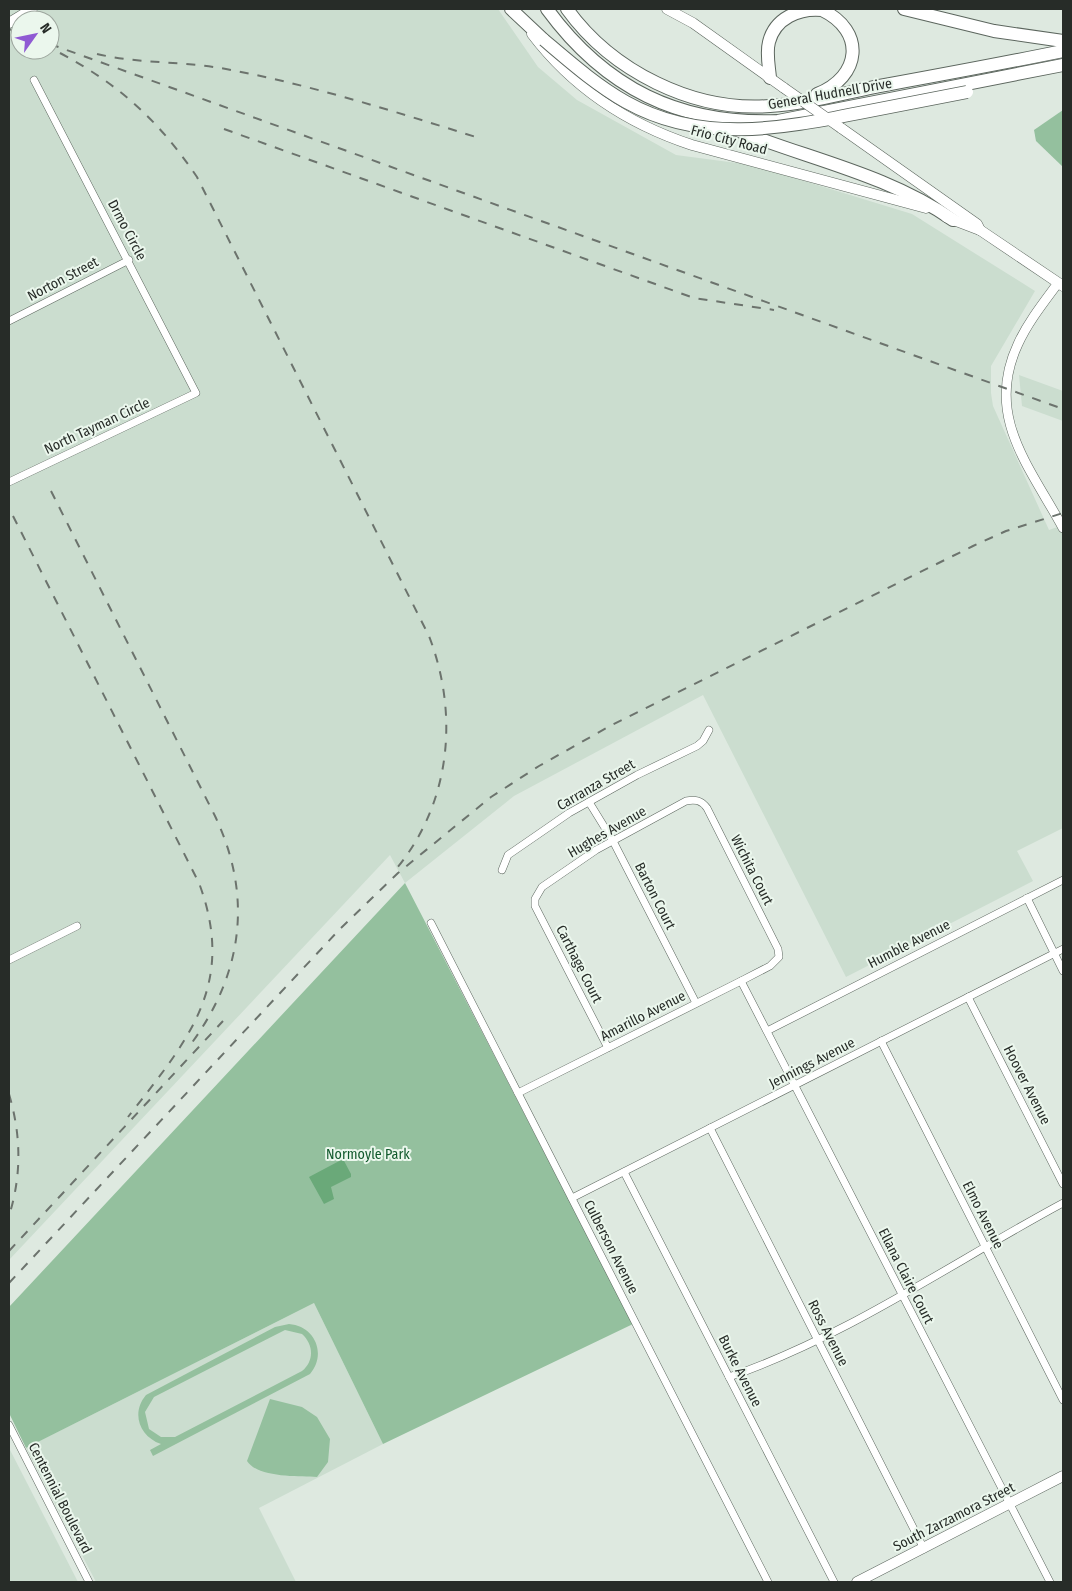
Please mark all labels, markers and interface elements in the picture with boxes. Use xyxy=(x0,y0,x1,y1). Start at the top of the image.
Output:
north arrow xyxy=(10,10,60,60)
text: N xyxy=(36,20,55,36)
street label: General Hudnell Drive xyxy=(767,75,893,113)
street label: Frio City Road xyxy=(689,122,769,158)
street label: Drmo Circle xyxy=(104,197,150,263)
street label: Norton Street xyxy=(25,253,102,305)
street label: North Tayman Circle xyxy=(41,394,153,458)
street label: Carranza Street xyxy=(554,756,638,814)
street label: Hughes Avenue xyxy=(565,803,649,861)
street label: Wichita Court xyxy=(727,832,777,908)
street label: Barton Court xyxy=(631,860,679,933)
street label: Humble Avenue xyxy=(865,916,953,972)
street label: Carthage Court xyxy=(552,922,606,1006)
street label: Amarillo Avenue xyxy=(598,987,689,1045)
street label: Jennings Avenue xyxy=(766,1034,858,1092)
street label: Hoover Avenue xyxy=(1000,1043,1054,1127)
park label: Normoyle Park xyxy=(326,1146,410,1163)
street label: Elmo Avenue xyxy=(959,1178,1007,1252)
street label: Culberson Avenue xyxy=(580,1197,642,1297)
street label: Ellana Claire Court xyxy=(875,1225,938,1327)
street label: Ross Avenue xyxy=(804,1297,852,1369)
street label: Burke Avenue xyxy=(715,1332,765,1410)
street label: Centennial Boulevard xyxy=(25,1440,95,1556)
street label: South Zarzamora Street xyxy=(890,1479,1018,1555)

